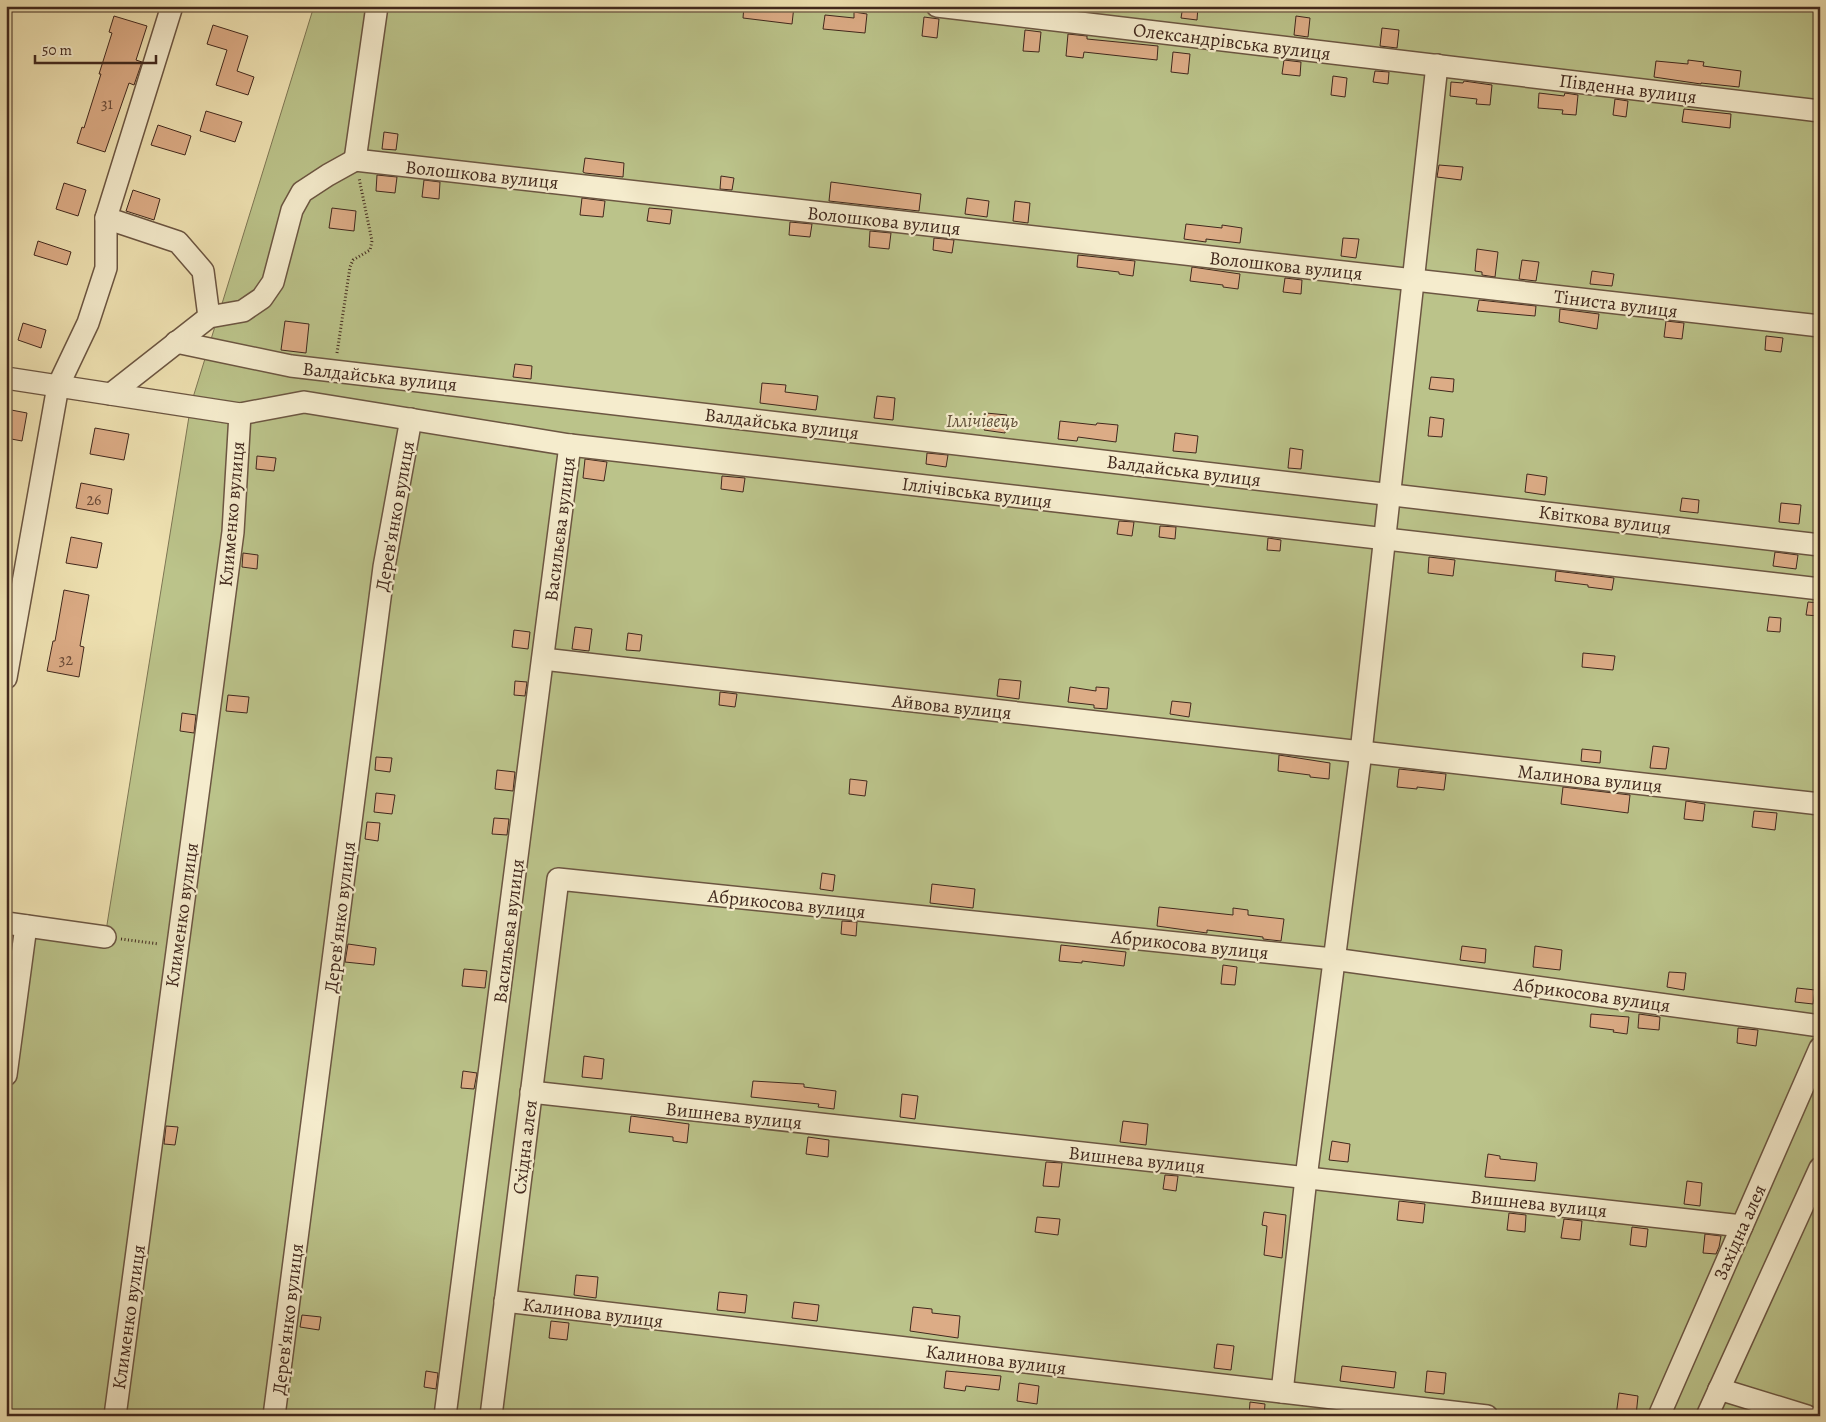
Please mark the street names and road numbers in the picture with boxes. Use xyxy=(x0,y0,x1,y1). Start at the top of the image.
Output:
street label: Олександрівська вулиця xyxy=(1132,17,1332,67)
street label: Південна вулиця xyxy=(1558,68,1698,110)
street label: Волошкова вулиця xyxy=(404,154,560,196)
street label: Волошкова вулиця xyxy=(806,200,962,242)
street label: Волошкова вулиця xyxy=(1208,245,1364,287)
street label: Тіниста вулиця xyxy=(1553,284,1679,324)
street label: Валдайська вулиця xyxy=(301,356,458,398)
street label: Валдайська вулиця xyxy=(703,402,861,446)
street label: Дерев'янко вулиця xyxy=(369,439,421,594)
street label: Клименко вулиця xyxy=(213,440,251,588)
street label: Валдайська вулиця xyxy=(1105,449,1263,493)
street label: Васильєва вулиця xyxy=(538,455,582,603)
street label: Іллічівська вулиця xyxy=(900,471,1053,515)
street label: Квіткова вулиця xyxy=(1537,499,1673,541)
street label: Айвова вулиця xyxy=(890,688,1013,726)
street label: Малинова вулиця xyxy=(1516,758,1664,800)
street label: Дерев'янко вулиця xyxy=(318,840,362,994)
street label: Клименко вулиця xyxy=(159,841,205,989)
street label: Васильєва вулиця xyxy=(487,857,531,1005)
street label: Абрикосова вулиця xyxy=(706,883,867,925)
street label: Абрикосова вулиця xyxy=(1109,924,1270,966)
street label: Абрикосова вулиця xyxy=(1511,971,1672,1019)
street label: Вишнева вулиця xyxy=(664,1096,803,1136)
street label: Східна алея xyxy=(506,1098,544,1196)
street label: Вишнева вулиця xyxy=(1067,1140,1206,1180)
street label: Західна алея xyxy=(1707,1180,1773,1284)
street label: Вишнева вулиця xyxy=(1469,1184,1608,1224)
street label: Дерев'янко вулиця xyxy=(266,1242,310,1396)
street label: Клименко вулиця xyxy=(106,1243,152,1391)
street label: Калинова вулиця xyxy=(521,1291,665,1335)
street label: Калинова вулиця xyxy=(924,1338,1068,1382)

